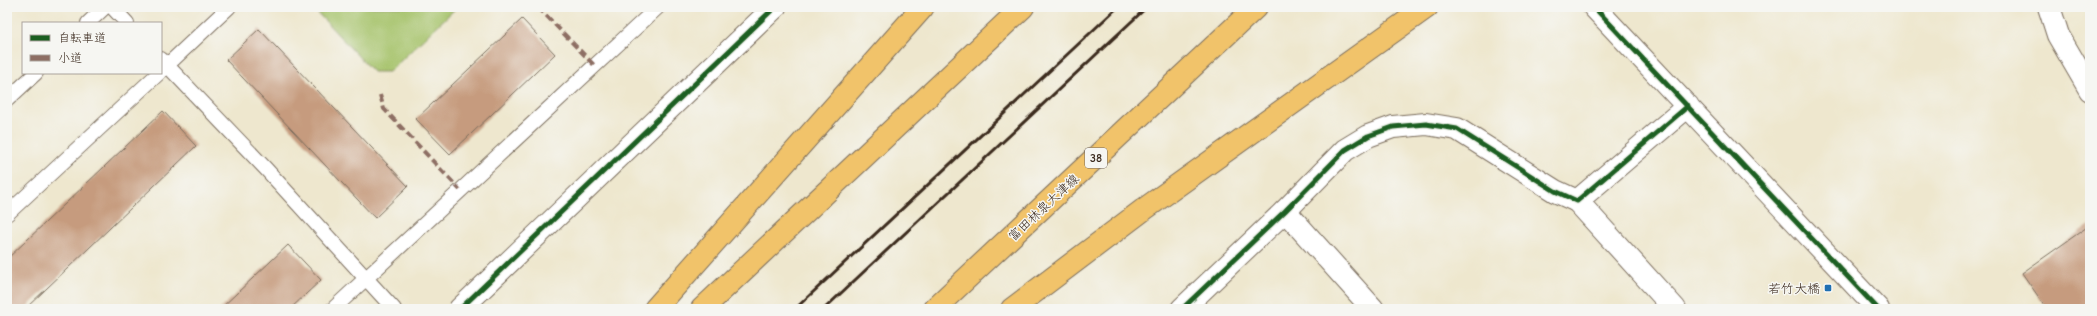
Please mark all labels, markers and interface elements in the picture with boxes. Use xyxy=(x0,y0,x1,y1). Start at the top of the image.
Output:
legend xyxy=(22,22,162,74)
text: 自転車道 xyxy=(58,31,106,45)
text: 小道 xyxy=(58,51,82,65)
road number: 38 xyxy=(1085,148,1107,168)
street label: 富田林泉大津線 xyxy=(1005,170,1082,244)
place label: 若竹大橋 xyxy=(1768,281,1820,296)
marker: 若竹大橋 xyxy=(1823,283,1833,293)

